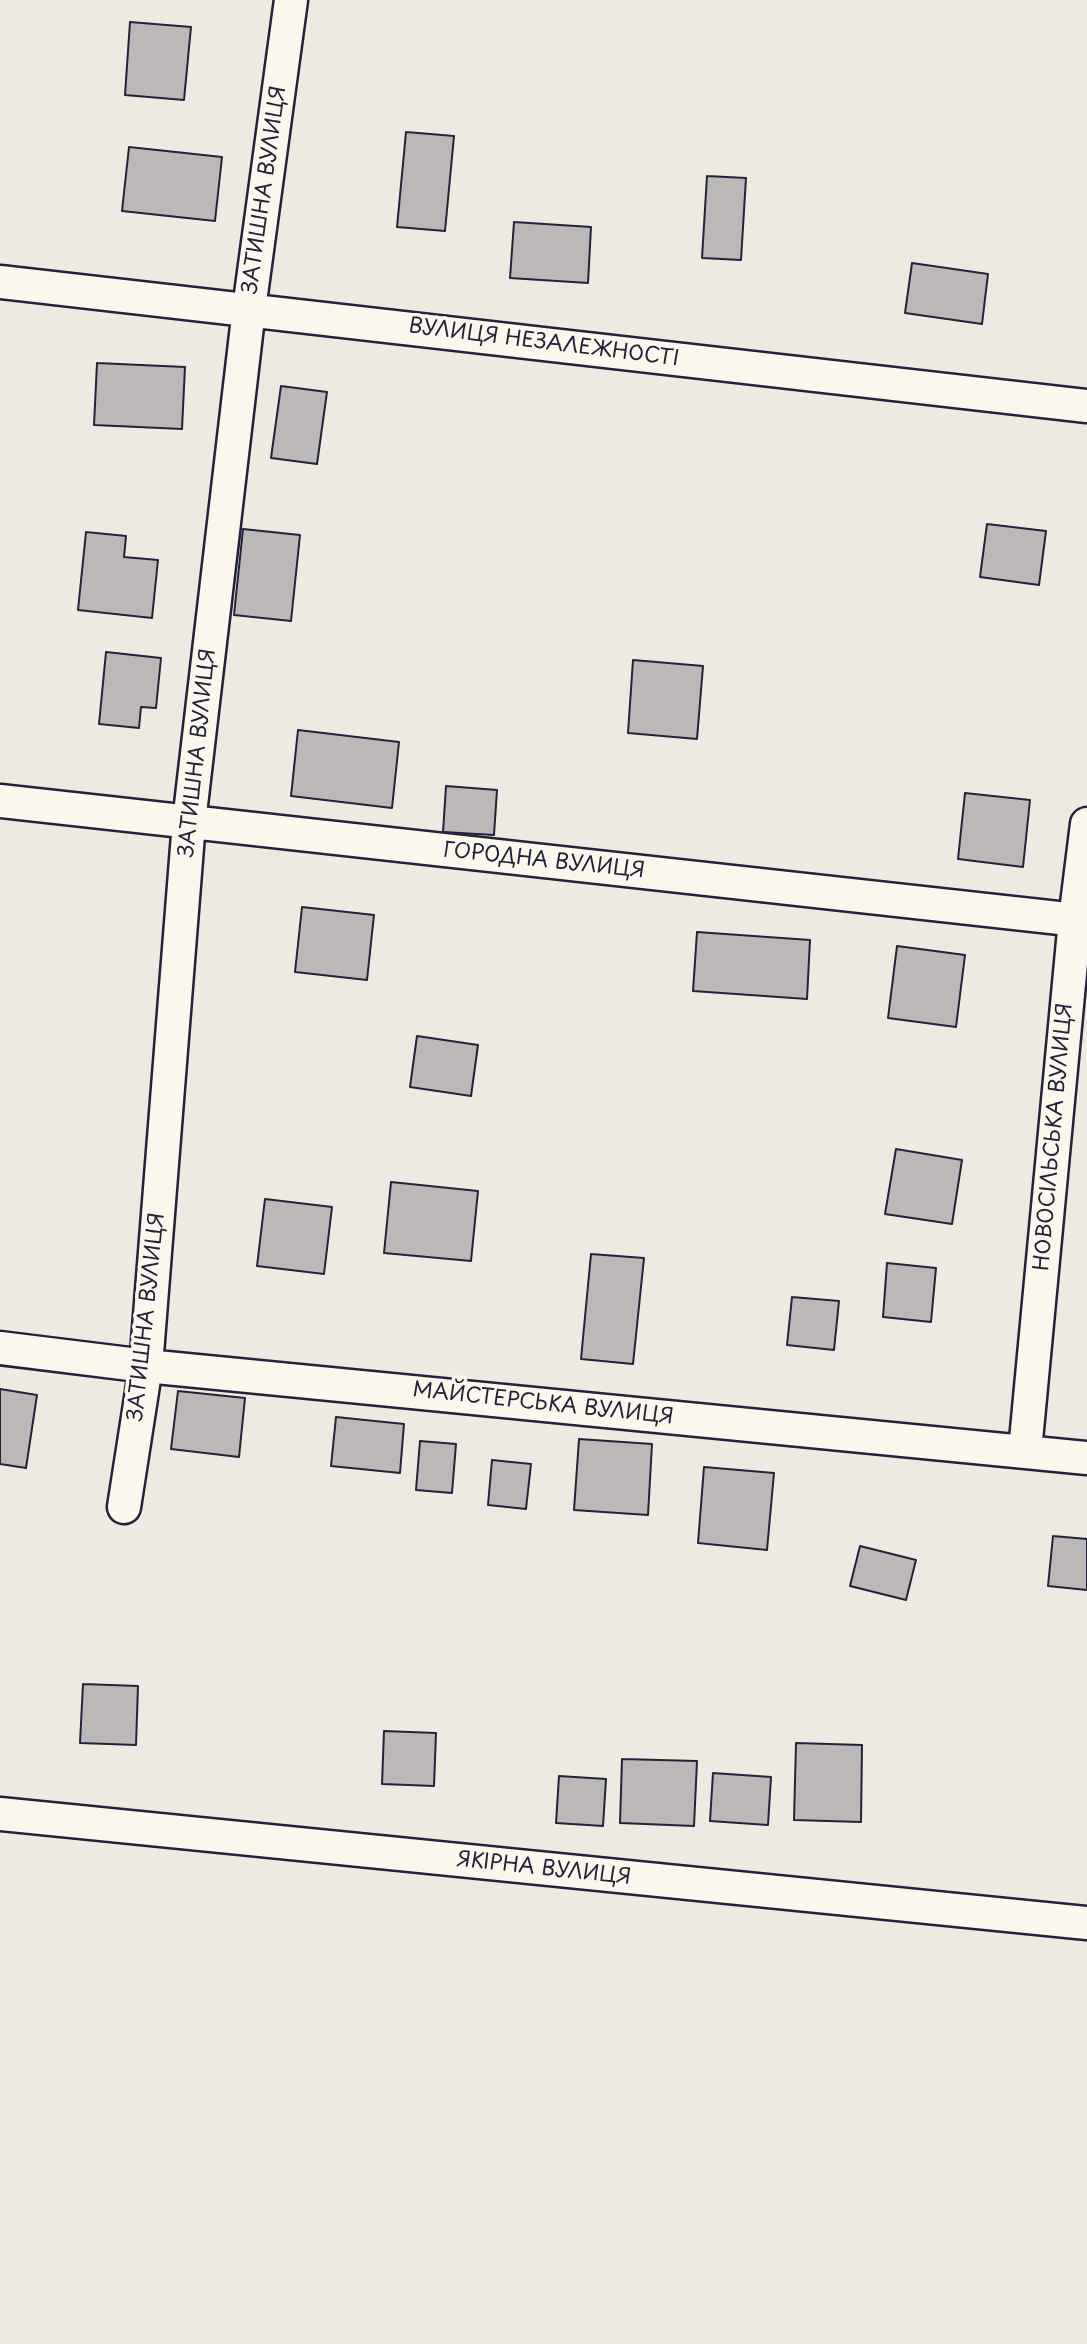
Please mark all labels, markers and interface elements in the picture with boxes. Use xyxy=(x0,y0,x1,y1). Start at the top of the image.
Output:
street label: ЗАТИШНА ВУЛИЦЯ xyxy=(238,85,292,295)
street label: ВУЛИЦЯ НЕЗАЛЕЖНОСТІ xyxy=(407,314,681,372)
street label: ЗАТИШНА ВУЛИЦЯ xyxy=(175,648,221,858)
street label: ГОРОДНА ВУЛИЦЯ xyxy=(442,838,646,884)
street label: НОВОСІЛЬСЬКА ВУЛИЦЯ xyxy=(1030,1002,1078,1272)
street label: ЗАТИШНА ВУЛИЦЯ xyxy=(124,1212,170,1422)
street label: МАЙСТЕРСЬКА ВУЛИЦЯ xyxy=(411,1378,675,1430)
street label: ЯКІРНА ВУЛИЦЯ xyxy=(456,1847,632,1891)

